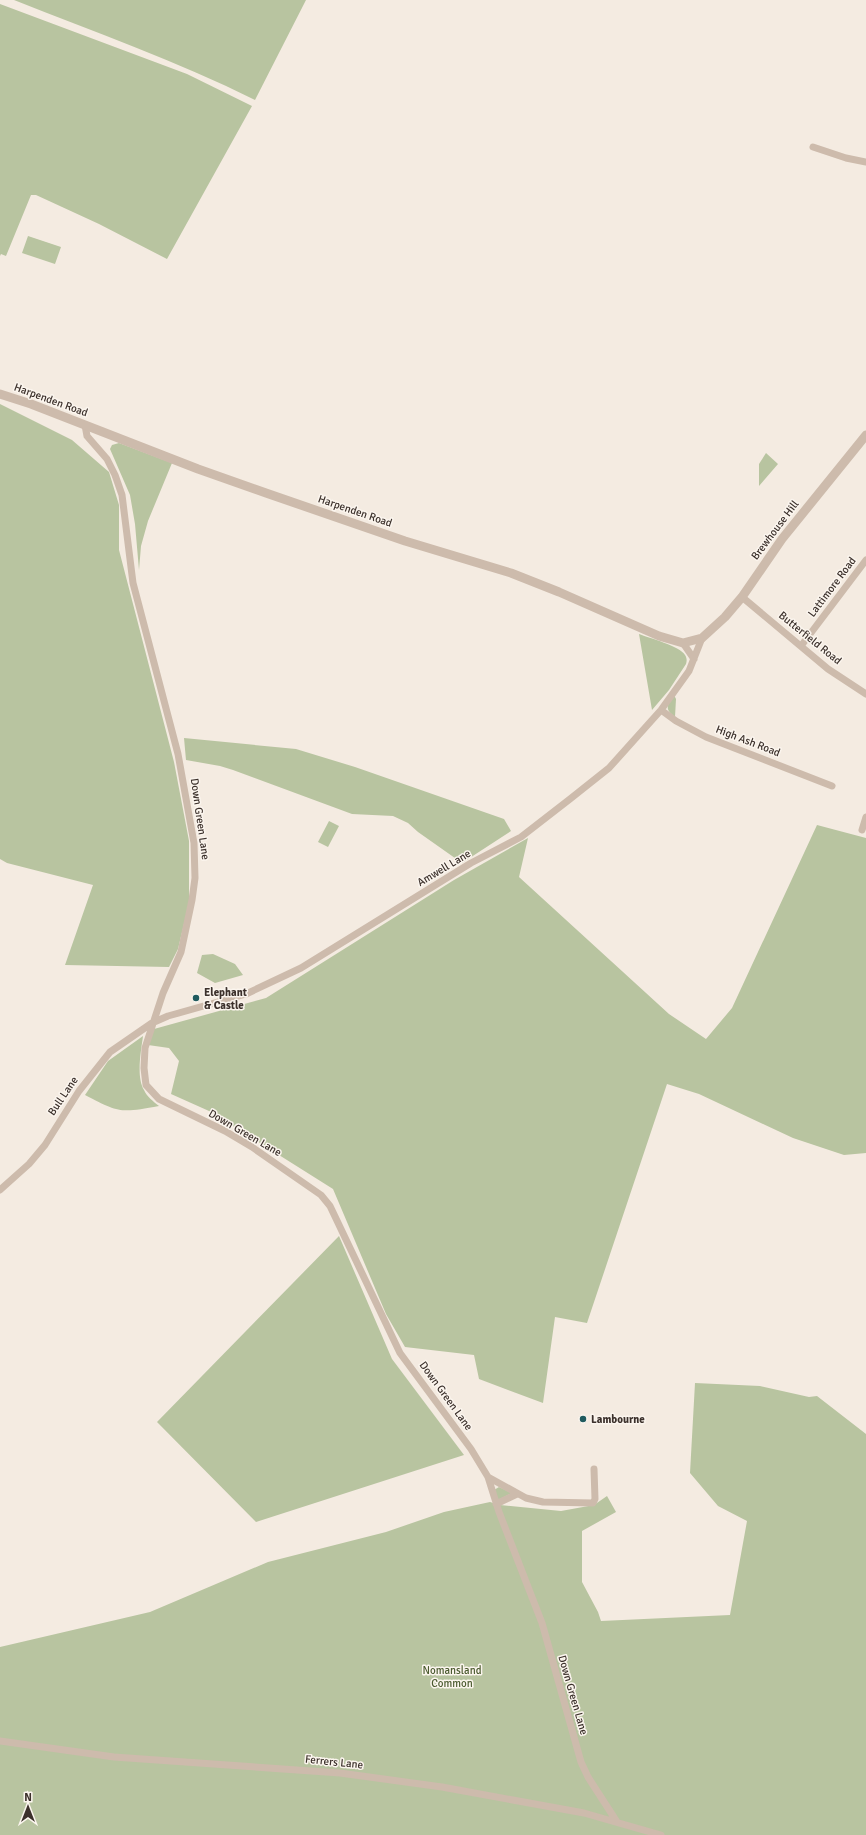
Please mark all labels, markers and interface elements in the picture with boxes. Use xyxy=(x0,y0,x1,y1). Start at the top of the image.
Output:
street label: Harpenden Road xyxy=(12,381,90,419)
street label: Harpenden Road xyxy=(316,492,394,530)
street label: Brewhouse Hill xyxy=(748,498,802,562)
street label: Lattimore Road xyxy=(805,554,859,620)
street label: Butterfield Road xyxy=(776,609,844,667)
street label: High Ash Road xyxy=(714,723,782,759)
street label: Down Green Lane xyxy=(188,777,212,861)
street label: Amwell Lane xyxy=(415,847,473,889)
place label: Elephant & Castle xyxy=(204,986,247,1012)
marker: Elephant & Castle xyxy=(191,993,201,1003)
street label: Bull Lane xyxy=(45,1074,81,1118)
street label: Down Green Lane xyxy=(206,1107,284,1159)
street label: Down Green Lane xyxy=(417,1359,475,1433)
place label: Lambourne xyxy=(591,1413,645,1426)
marker: Lambourne xyxy=(578,1414,588,1424)
street label: Down Green Lane xyxy=(555,1654,591,1736)
park label: Nomansland Common xyxy=(422,1664,482,1690)
street label: Ferrers Lane xyxy=(304,1752,364,1772)
north arrow xyxy=(8,1787,48,1827)
text: N xyxy=(24,1791,32,1804)

